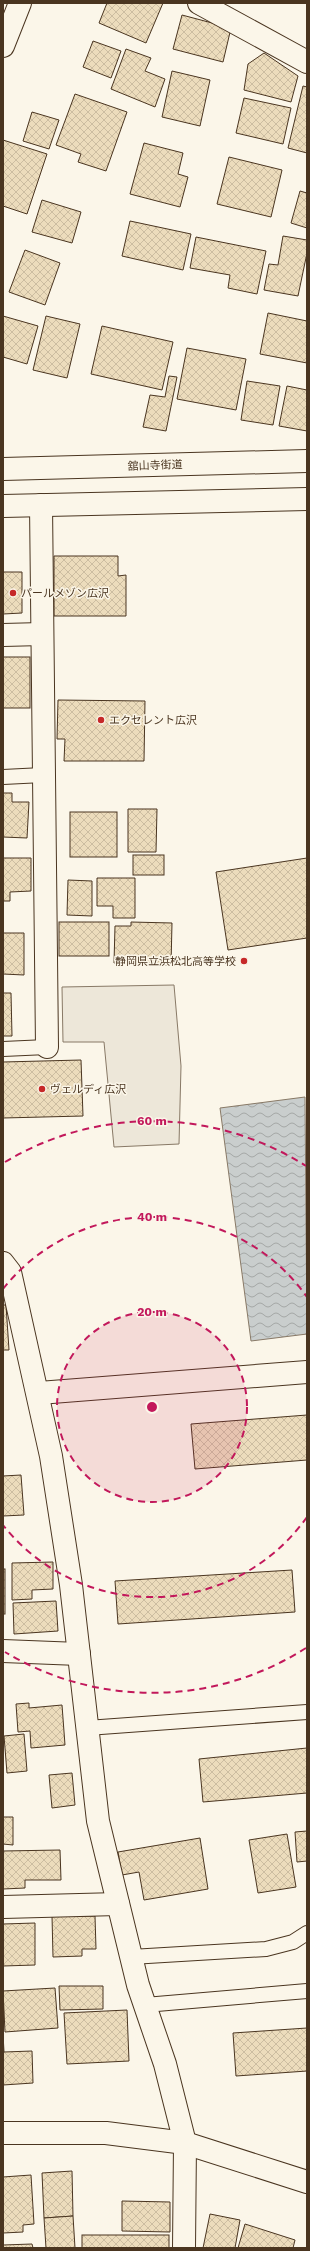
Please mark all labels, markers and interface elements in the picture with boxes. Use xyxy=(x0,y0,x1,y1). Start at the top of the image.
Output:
street label: 舘山寺街道 xyxy=(127,458,183,473)
place label: パールメゾン広沢 xyxy=(21,587,109,600)
marker: パールメゾン広沢 xyxy=(8,588,18,598)
place label: エクセレント広沢 xyxy=(109,714,197,727)
marker: エクセレント広沢 xyxy=(96,715,106,725)
place label: 静岡県立浜松北高等学校 xyxy=(115,955,236,968)
marker: 静岡県立浜松北高等学校 xyxy=(239,956,249,966)
place label: ヴェルディ広沢 xyxy=(50,1083,126,1096)
marker: ヴェルディ広沢 xyxy=(37,1084,47,1094)
text: 60 m xyxy=(137,1114,167,1128)
text: 40 m xyxy=(137,1210,167,1224)
text: 20 m xyxy=(137,1305,167,1319)
centre of rings xyxy=(145,1400,159,1414)

